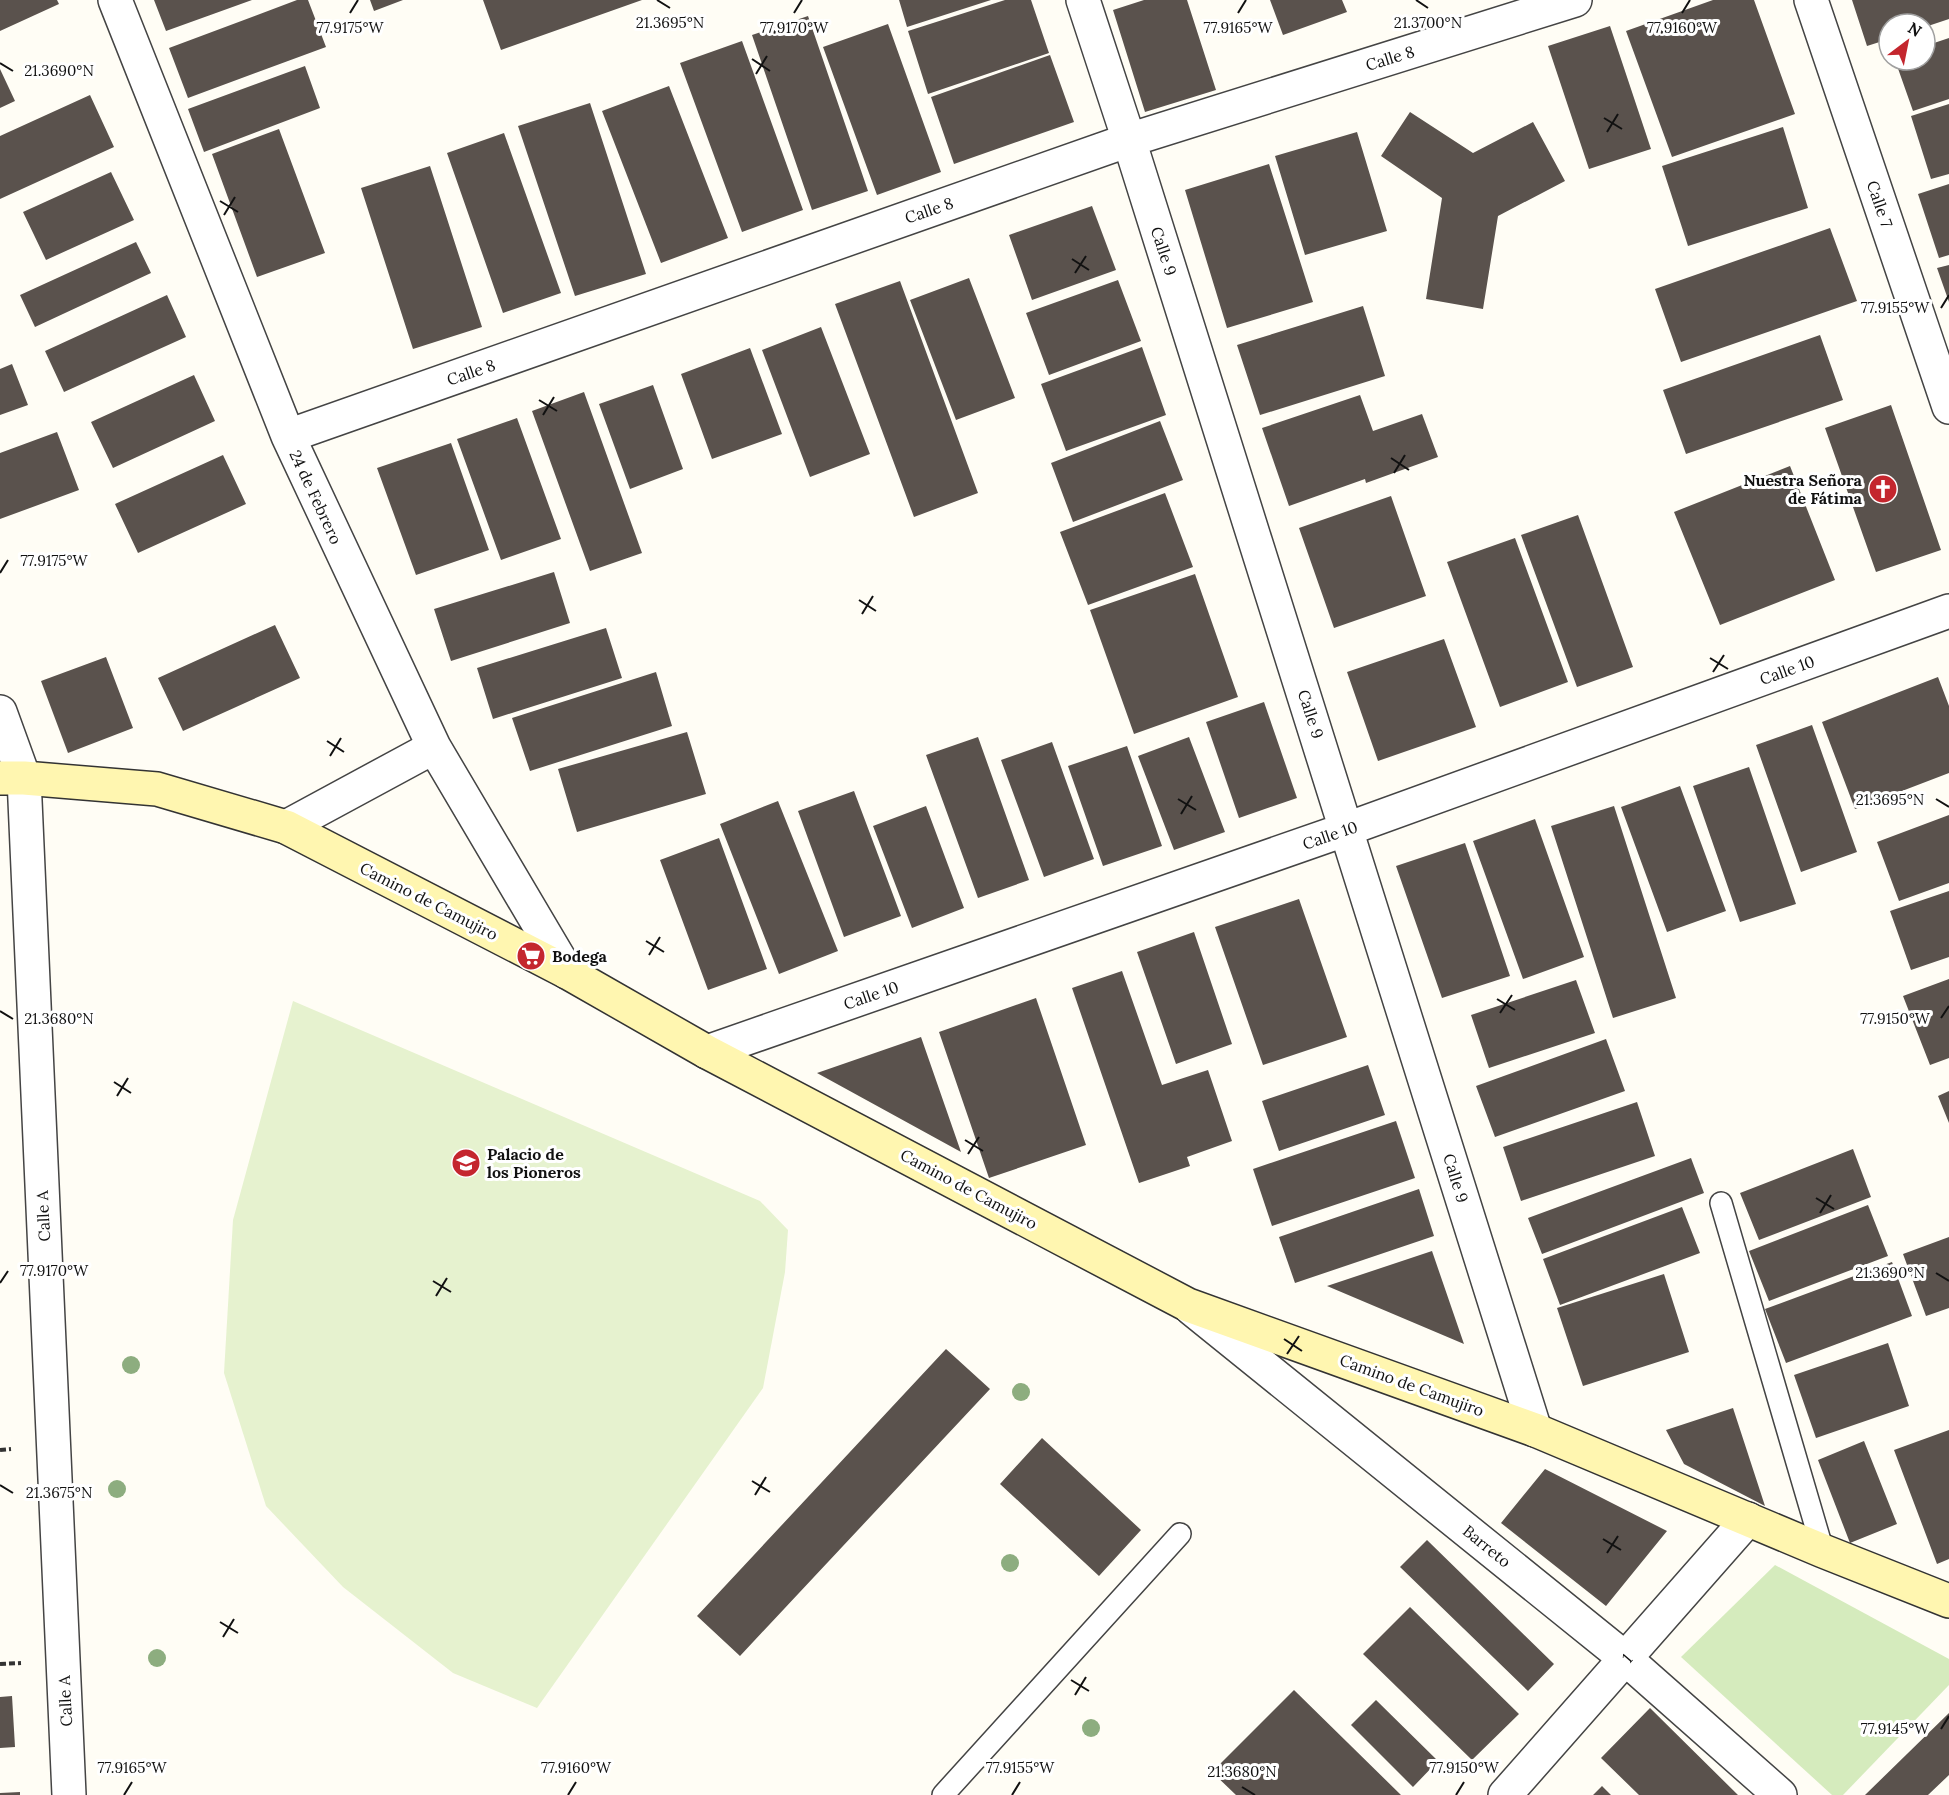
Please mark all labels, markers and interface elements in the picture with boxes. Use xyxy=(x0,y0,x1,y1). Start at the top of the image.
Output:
north arrow xyxy=(1877,12,1937,72)
text: 21.3695°N xyxy=(636,13,704,32)
text: 21.3700°N xyxy=(1394,13,1462,32)
text: 77.9175°W xyxy=(316,18,385,37)
text: 77.9170°W xyxy=(760,18,829,37)
text: 77.9165°W xyxy=(1204,18,1273,37)
text: 77.9160°W xyxy=(1647,18,1718,37)
text: N xyxy=(1904,18,1925,41)
street label: Calle 8 xyxy=(1363,41,1417,75)
text: 21.3690°N xyxy=(24,61,94,80)
street label: Calle 7 xyxy=(1863,178,1898,231)
street label: Calle 8 xyxy=(902,192,956,228)
street label: Calle 9 xyxy=(1147,224,1181,278)
text: 77.9155°W xyxy=(1861,298,1930,317)
street label: Calle 8 xyxy=(444,354,498,390)
street label: 24 de Febrero xyxy=(285,447,347,547)
place label: Nuestra Señora de Fátima xyxy=(1744,470,1863,508)
church icon: Nuestra Señora de Fátima xyxy=(1867,473,1899,505)
text: 77.9175°W xyxy=(20,551,89,570)
street label: Calle 10 xyxy=(1757,651,1817,689)
street label: Calle 9 xyxy=(1294,687,1328,741)
text: 21.3695°N xyxy=(1856,790,1924,809)
street label: Calle 10 xyxy=(1300,816,1360,854)
street label: Camino de Camujiro xyxy=(357,858,501,944)
supermarket icon: Bodega xyxy=(515,940,547,972)
place label: Bodega xyxy=(552,946,608,966)
street label: Calle 10 xyxy=(841,976,901,1014)
text: 21.3680°N xyxy=(24,1009,94,1028)
text: 77.9150°W xyxy=(1860,1009,1931,1028)
place label: Palacio de los Pioneros xyxy=(487,1144,581,1182)
street label: Camino de Camujiro xyxy=(897,1144,1041,1234)
school or university icon: Palacio de los Pioneros xyxy=(450,1147,482,1179)
street label: Calle 9 xyxy=(1439,1151,1473,1205)
street label: Calle A xyxy=(32,1189,54,1242)
text: 77.9170°W xyxy=(20,1261,89,1280)
text: 21.3690°N xyxy=(1855,1263,1925,1282)
street label: Camino de Camujiro xyxy=(1337,1350,1487,1420)
text: 21.3675°N xyxy=(26,1483,92,1502)
street label: Barreto xyxy=(1459,1521,1515,1571)
street label: 1 xyxy=(1618,1649,1637,1667)
street label: Calle A xyxy=(54,1674,76,1727)
text: 77.9145°W xyxy=(1861,1719,1930,1738)
text: 77.9165°W xyxy=(98,1758,167,1777)
text: 77.9160°W xyxy=(541,1758,612,1777)
text: 77.9155°W xyxy=(986,1758,1055,1777)
text: 77.9150°W xyxy=(1429,1758,1500,1777)
text: 21.3680°N xyxy=(1207,1762,1277,1781)

